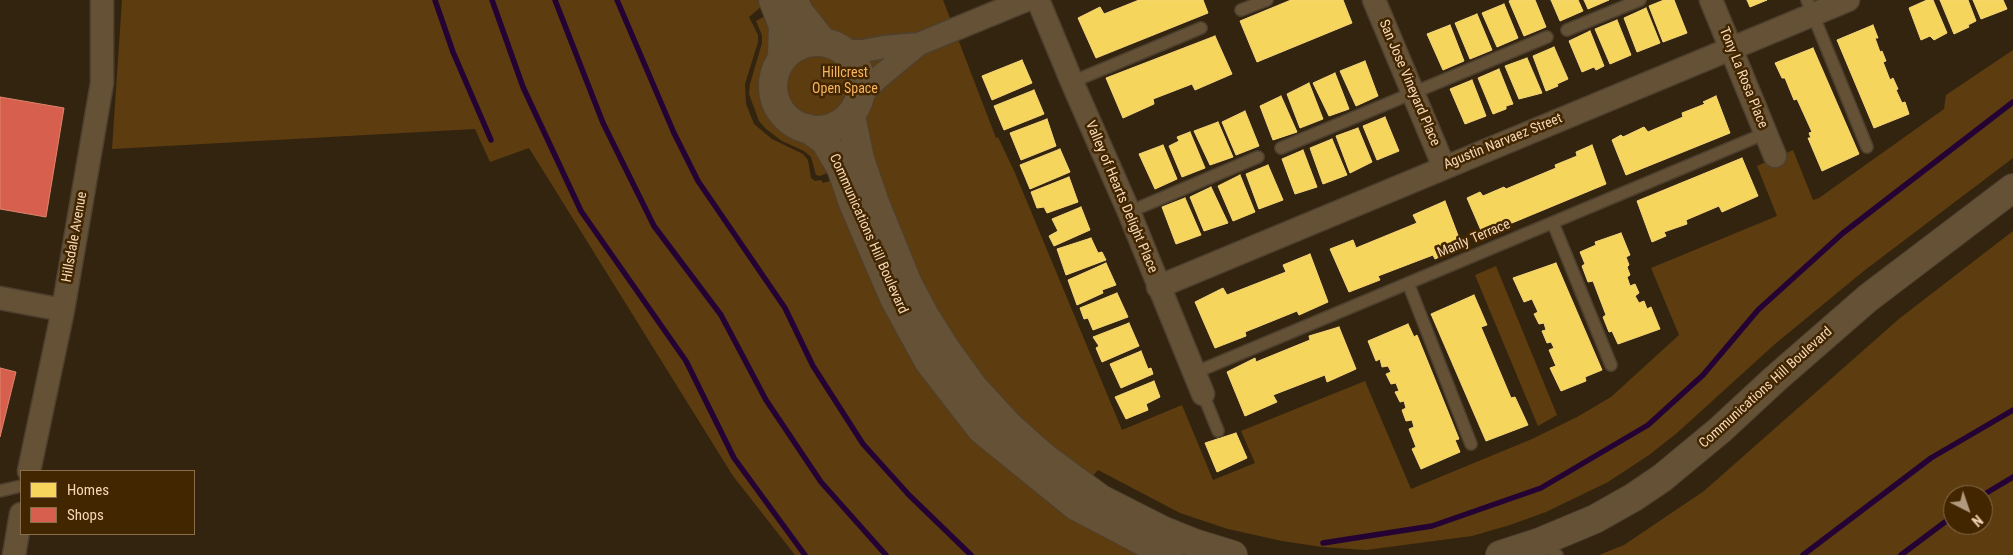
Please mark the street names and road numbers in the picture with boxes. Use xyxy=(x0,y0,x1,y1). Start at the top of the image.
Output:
street label: San Jose Vineyard Place xyxy=(1375,17,1443,149)
street label: Tony La Rosa Place xyxy=(1715,25,1771,131)
street label: Agustin Narvaez Street xyxy=(1441,111,1565,173)
street label: Valley of Hearts Delight Place xyxy=(1081,118,1161,276)
street label: Communications Hill Boulevard xyxy=(825,152,911,316)
street label: Hillsdale Avenue xyxy=(59,190,91,284)
street label: Manly Terrace xyxy=(1435,216,1513,262)
street label: Communications Hill Boulevard xyxy=(1696,324,1836,452)

